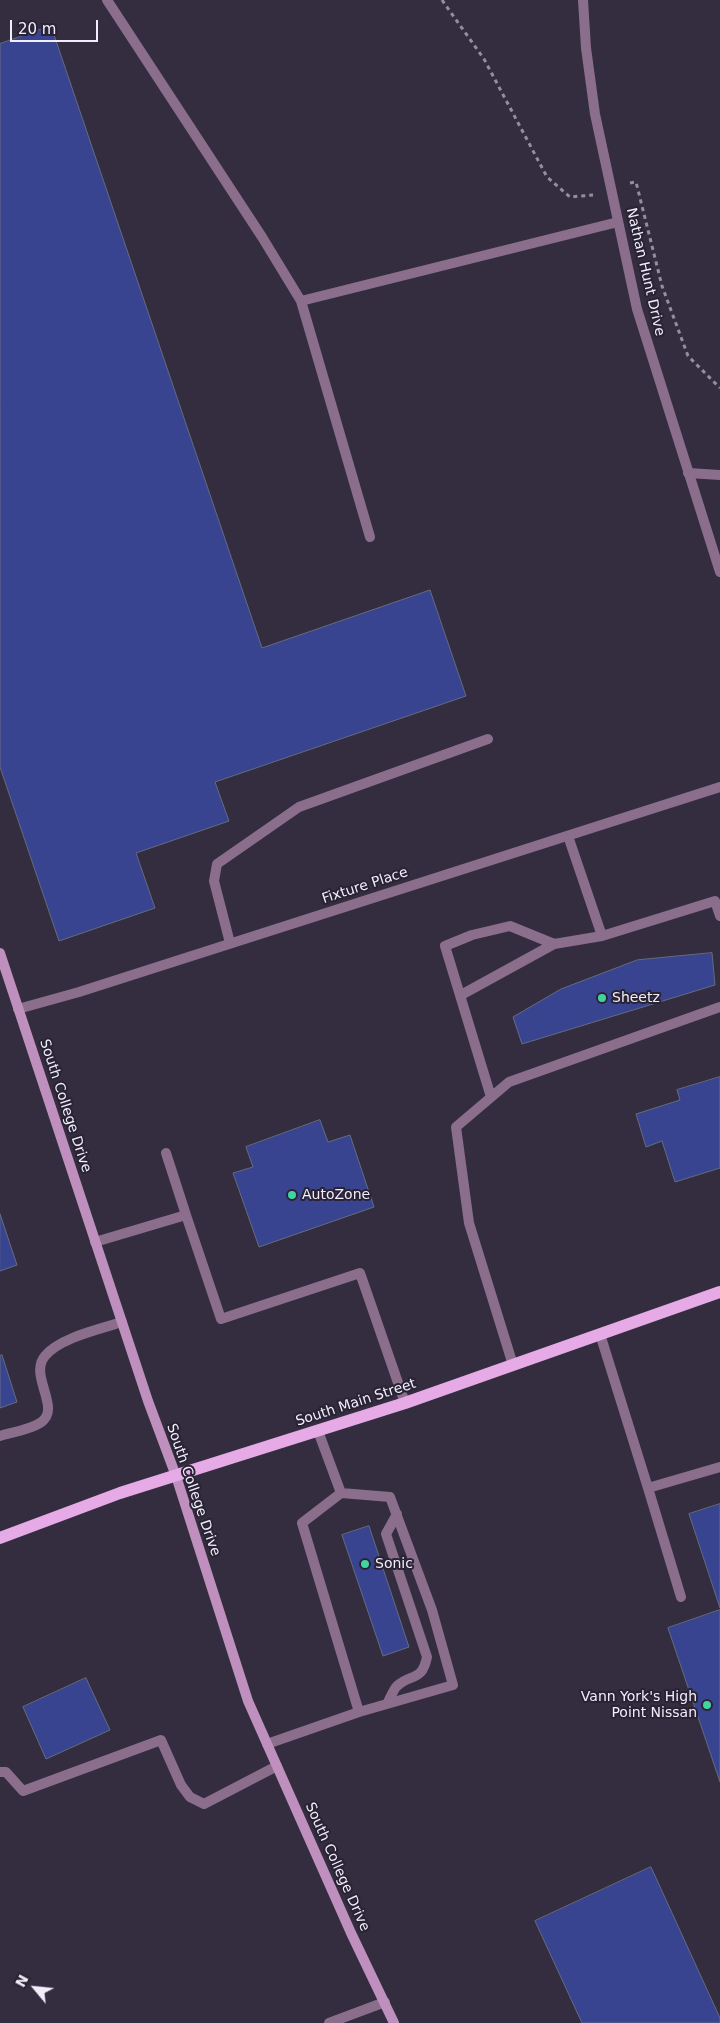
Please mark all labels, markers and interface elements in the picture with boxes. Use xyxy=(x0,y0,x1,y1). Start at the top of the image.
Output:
scale bar xyxy=(12,10,100,42)
text: 20 m xyxy=(18,20,56,38)
street label: Nathan Hunt Drive xyxy=(622,206,668,338)
street label: Fixture Place xyxy=(320,864,410,908)
place label: Sheetz xyxy=(612,990,660,1006)
marker: Sheetz xyxy=(596,992,608,1004)
street label: South College Drive xyxy=(36,1037,94,1175)
place label: AutoZone xyxy=(302,1187,370,1203)
marker: AutoZone xyxy=(286,1189,298,1201)
street label: South Main Street xyxy=(294,1376,418,1430)
street label: South College Drive xyxy=(162,1421,224,1559)
place label: Sonic xyxy=(375,1556,413,1572)
marker: Sonic xyxy=(359,1558,371,1570)
place label: Vann York's High Point Nissan xyxy=(581,1689,697,1721)
marker: Vann York's High Point Nissan xyxy=(701,1699,713,1711)
street label: South College Drive xyxy=(301,1800,373,1934)
north arrow xyxy=(10,1963,60,2013)
text: N xyxy=(12,1972,32,1990)

